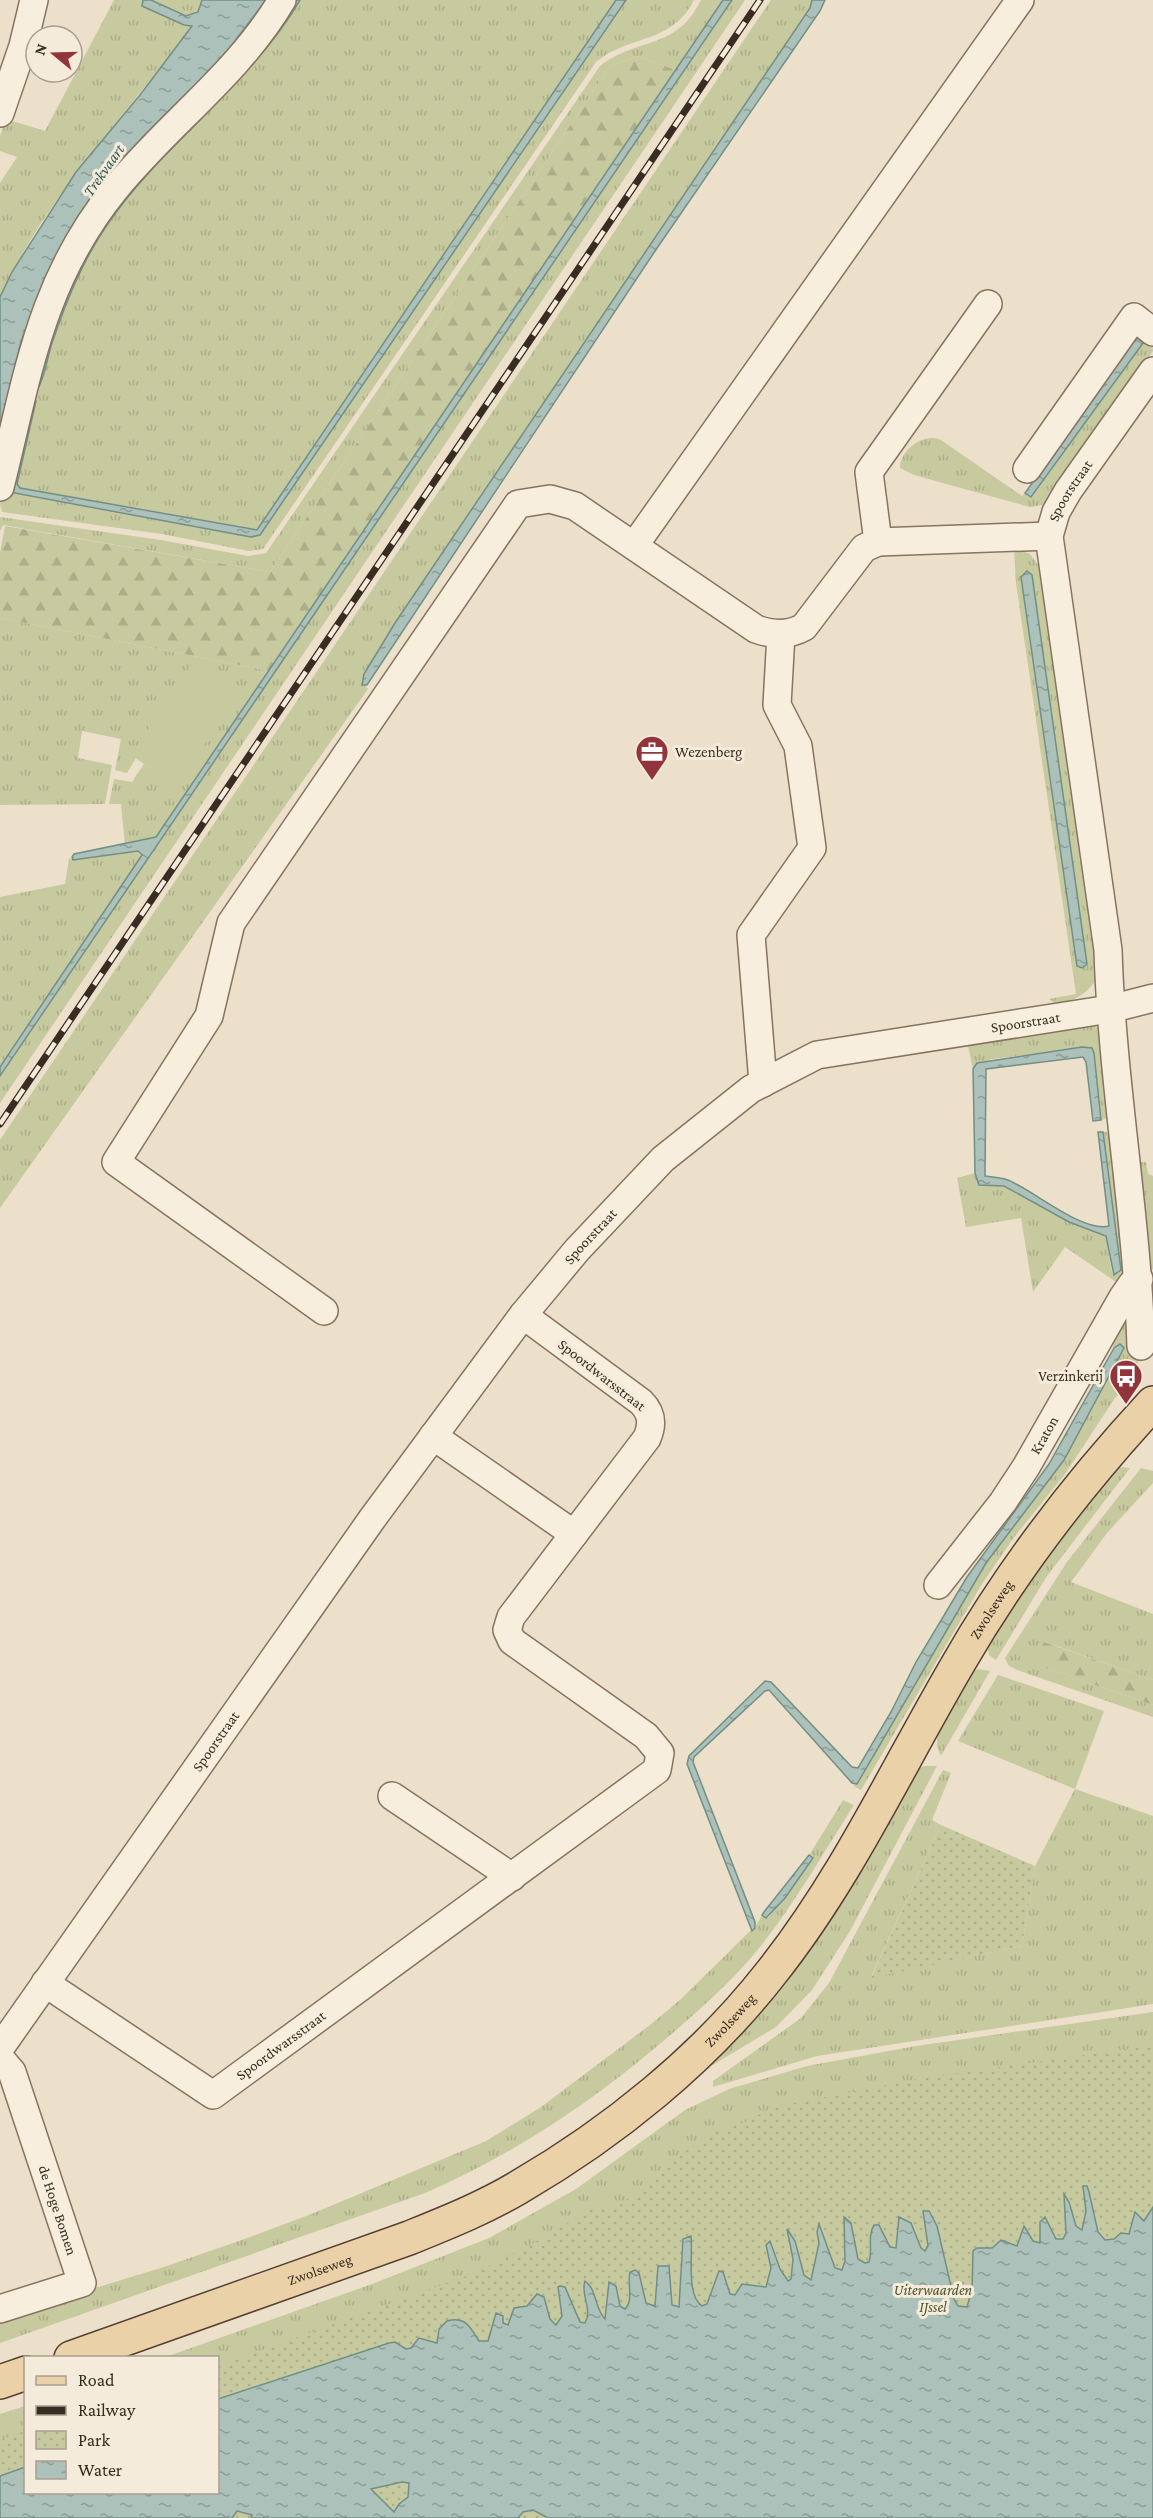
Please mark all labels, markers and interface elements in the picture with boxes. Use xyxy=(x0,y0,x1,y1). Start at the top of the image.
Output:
north arrow xyxy=(24,24,84,84)
text: N xyxy=(30,41,50,57)
water label: Trekvaart xyxy=(80,141,127,199)
street label: Spoorstraat xyxy=(1046,456,1096,523)
office icon: Wezenberg xyxy=(634,734,670,781)
place label: Wezenberg xyxy=(675,744,742,761)
street label: Spoorstraat xyxy=(990,1009,1062,1036)
street label: Spoorstraat xyxy=(561,1205,621,1267)
street label: Spoordwarsstraat xyxy=(555,1336,650,1415)
bus stop icon: Verzinkerij xyxy=(1108,1358,1144,1405)
place label: Verzinkerij xyxy=(1038,1368,1103,1385)
street label: Kraton xyxy=(1027,1413,1061,1457)
street label: Zwolseweg xyxy=(967,1577,1017,1642)
street label: Spoorstraat xyxy=(189,1707,243,1774)
street label: Zwolseweg xyxy=(701,1990,760,2050)
street label: Spoordwarsstraat xyxy=(233,2007,329,2083)
street label: de Hoge Bomen xyxy=(36,2163,80,2257)
street label: Zwolseweg xyxy=(285,2251,354,2288)
park label: Uiterwaarden IJssel xyxy=(894,2282,973,2316)
legend xyxy=(24,2356,219,2494)
text: Road xyxy=(78,2370,115,2390)
text: Railway xyxy=(78,2400,136,2420)
text: Park xyxy=(78,2430,110,2450)
text: Water xyxy=(78,2460,123,2480)

